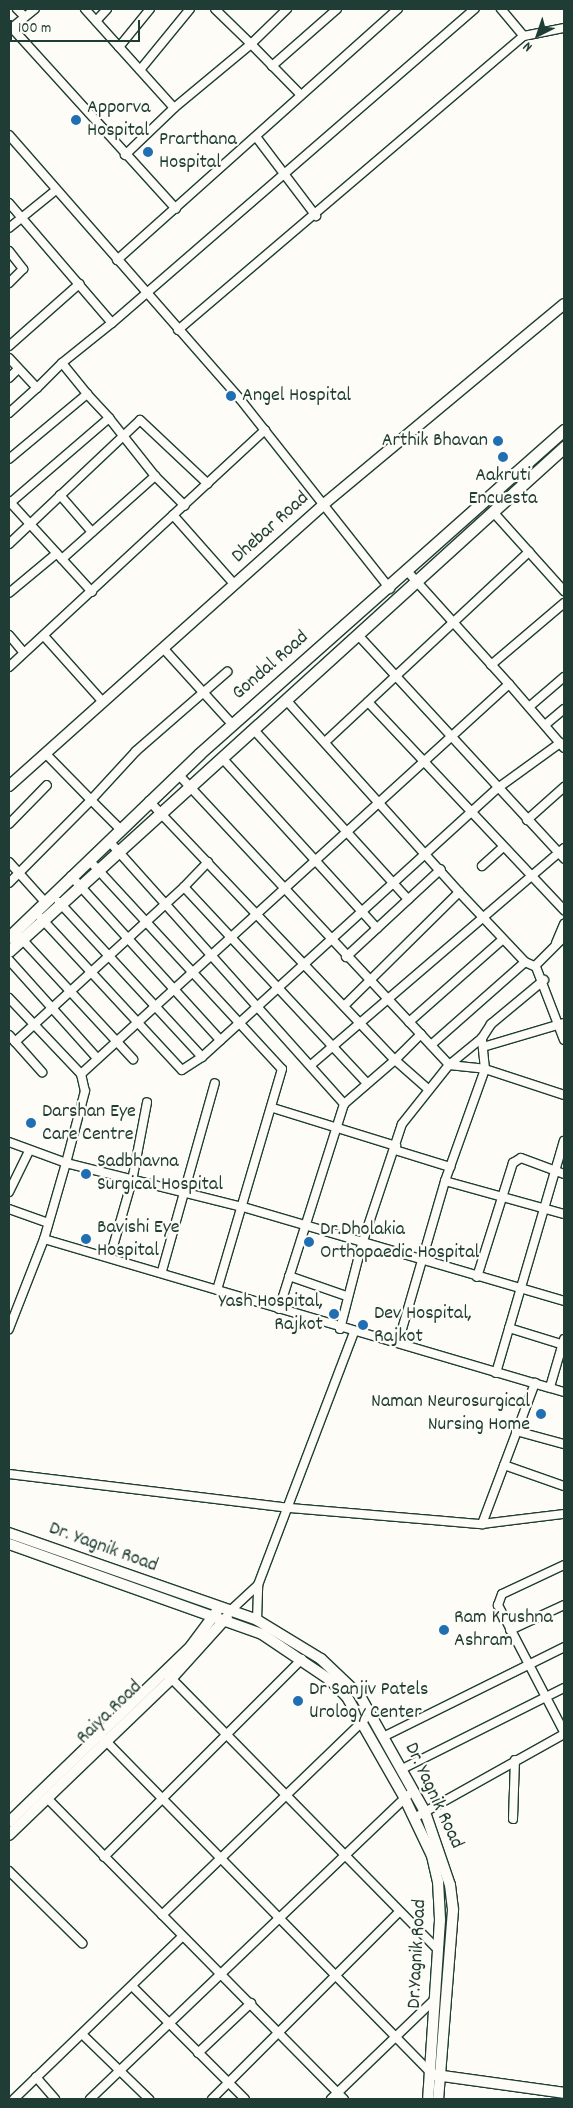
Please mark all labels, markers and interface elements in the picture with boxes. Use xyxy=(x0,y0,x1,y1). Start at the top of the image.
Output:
scale bar xyxy=(12,10,142,42)
north arrow xyxy=(513,10,563,60)
text: 100 m xyxy=(18,18,51,40)
text: N xyxy=(519,37,537,56)
place label: Apporva Hospital xyxy=(87,96,150,143)
marker: Apporva Hospital xyxy=(69,113,83,127)
place label: Prarthana Hospital xyxy=(159,128,237,175)
marker: Prarthana Hospital xyxy=(141,145,155,159)
place label: Angel Hospital xyxy=(242,384,351,408)
marker: Angel Hospital xyxy=(224,389,238,403)
place label: Arthik Bhavan xyxy=(382,429,488,453)
marker: Arthik Bhavan xyxy=(492,435,504,447)
marker: Aakruti Encuesta xyxy=(497,451,509,463)
place label: Aakruti Encuesta xyxy=(469,465,537,512)
street label: Dhebar Road xyxy=(227,487,315,569)
street label: Gondal Road xyxy=(228,626,314,706)
place label: Darshan Eye Care Centre xyxy=(42,1100,136,1147)
marker: Darshan Eye Care Centre xyxy=(24,1116,38,1130)
place label: Sadbhavna Surgical Hospital xyxy=(97,1150,223,1197)
marker: Sadbhavna Surgical Hospital xyxy=(79,1167,93,1181)
place label: Bavishi Eye Hospital xyxy=(97,1216,180,1263)
place label: Dr.Dholakia Orthopaedic Hospital xyxy=(320,1218,479,1265)
marker: Bavishi Eye Hospital xyxy=(79,1232,93,1246)
marker: Dr.Dholakia Orthopaedic Hospital xyxy=(302,1235,316,1249)
place label: Yash Hospital, Rajkot xyxy=(218,1290,323,1337)
place label: Dev Hospital, Rajkot xyxy=(374,1302,472,1349)
marker: Yash Hospital, Rajkot xyxy=(327,1307,341,1321)
marker: Dev Hospital, Rajkot xyxy=(356,1318,370,1332)
place label: Naman Neurosurgical Nursing Home xyxy=(371,1390,530,1437)
marker: Naman Neurosurgical Nursing Home xyxy=(534,1407,548,1421)
street label: Dr. Yagnik Road xyxy=(45,1517,161,1579)
place label: Ram Krushna Ashram xyxy=(454,1606,553,1653)
marker: Ram Krushna Ashram xyxy=(438,1624,450,1636)
street label: Raiya Road xyxy=(72,1676,148,1750)
place label: Dr Sanjiv Patels Urology Center xyxy=(309,1678,428,1725)
marker: Dr Sanjiv Patels Urology Center xyxy=(291,1694,305,1708)
street label: Dr. Yagnik Road xyxy=(398,1739,468,1853)
street label: Dr.Yagnik Road xyxy=(403,1899,433,2009)

